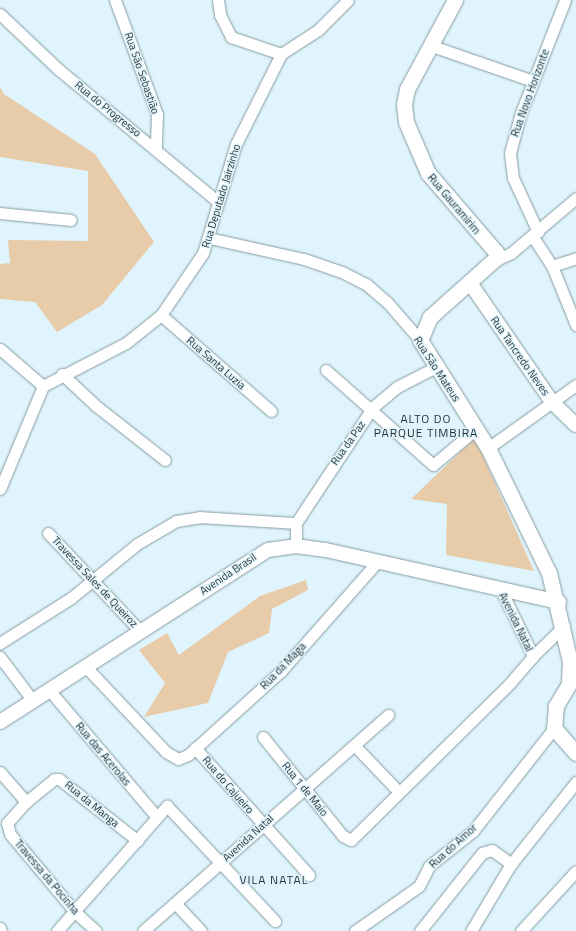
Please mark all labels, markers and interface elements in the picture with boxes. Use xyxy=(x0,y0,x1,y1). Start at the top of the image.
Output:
street label: Rua São Sebastião xyxy=(122,30,162,116)
street label: Rua Novo Horizonte xyxy=(508,47,552,139)
street label: Rua do Progresso xyxy=(72,78,144,140)
street label: Rua Deputado Jairzinho xyxy=(199,142,243,250)
street label: Rua Gauramirim xyxy=(425,171,483,237)
street label: Rua Tancredo Neves xyxy=(488,314,552,398)
street label: Rua Santa Luzia xyxy=(184,334,248,392)
street label: Rua São Mateus xyxy=(411,334,463,404)
district label: ALTO DO PARQUE TIMBIRA xyxy=(374,412,478,440)
street label: Rua da Paz xyxy=(328,418,368,468)
street label: Travessa Sales de Queiroz xyxy=(49,534,141,630)
street label: Avenida Brasil xyxy=(197,550,259,598)
street label: Avenida Natal xyxy=(496,590,536,654)
street label: Rua da Maga xyxy=(257,640,309,692)
street label: Rua das Acerolas xyxy=(73,720,133,788)
street label: Rua do Cajueiro xyxy=(199,754,257,816)
street label: Rua 1 de Maio xyxy=(279,759,331,819)
street label: Rua da Manga xyxy=(62,778,122,830)
street label: Avenida Natal xyxy=(220,812,276,864)
street label: Rua do Amor xyxy=(426,821,480,871)
street label: Travessa da Pocinha xyxy=(12,837,82,917)
district label: VILA NATAL xyxy=(240,873,308,887)

